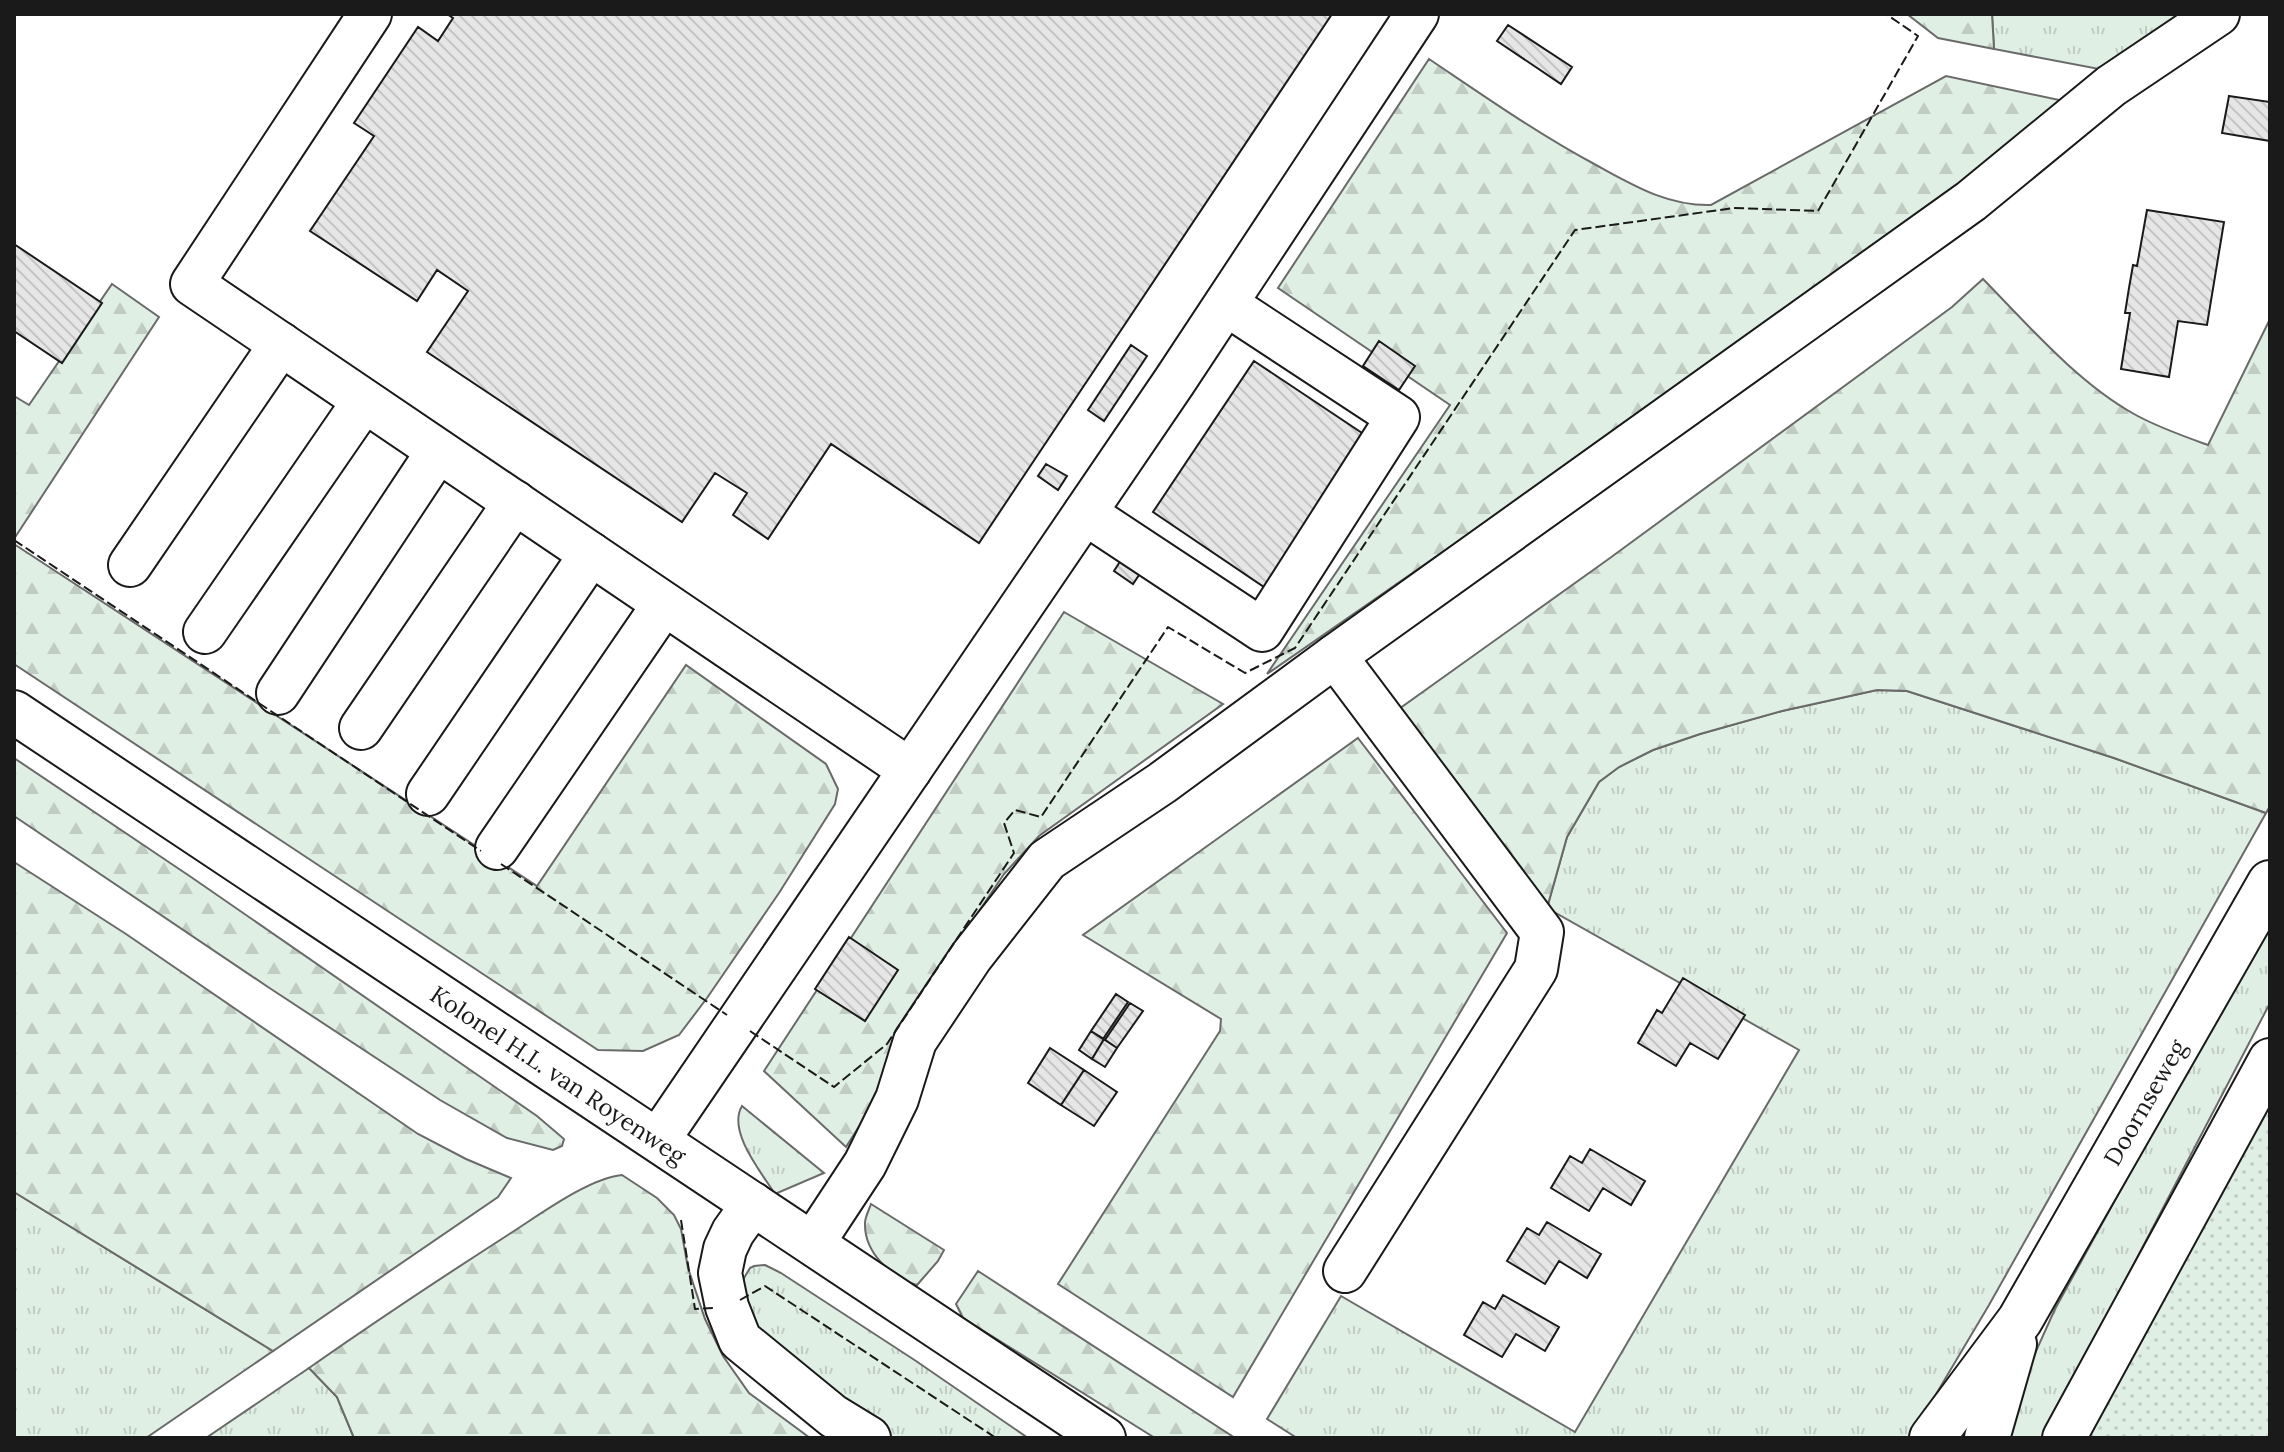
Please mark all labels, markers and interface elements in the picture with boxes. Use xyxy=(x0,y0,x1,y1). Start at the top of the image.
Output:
street label: Kolonel H.L. van Royenweg xyxy=(425,978,693,1171)
street label: Doornseweg xyxy=(2096,1033,2193,1171)

